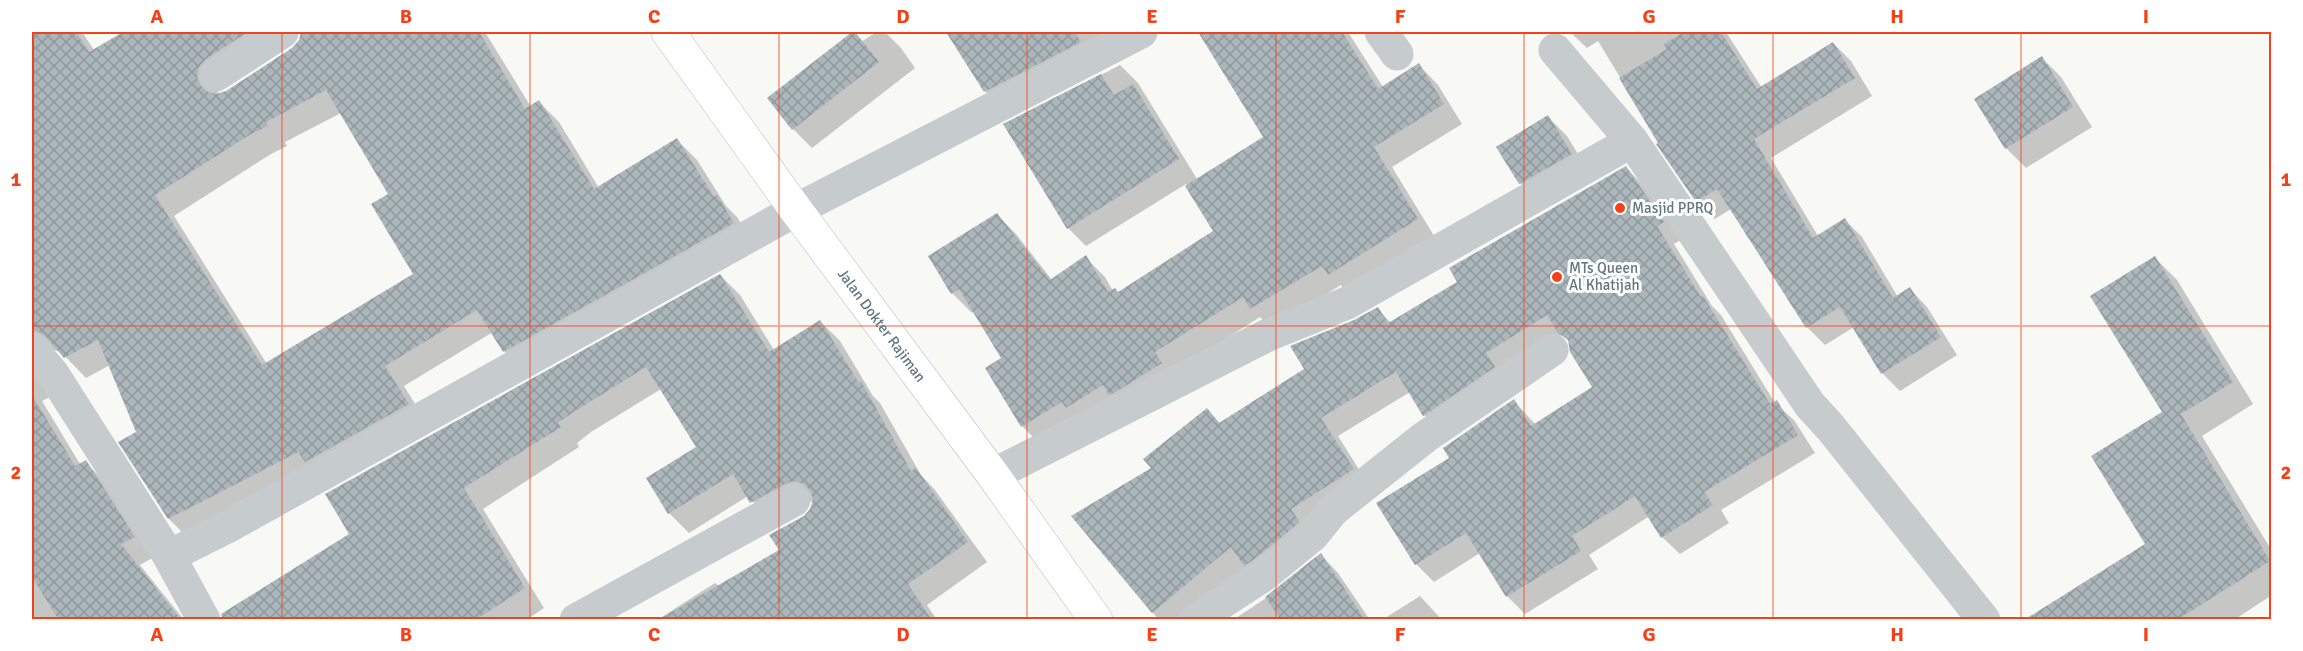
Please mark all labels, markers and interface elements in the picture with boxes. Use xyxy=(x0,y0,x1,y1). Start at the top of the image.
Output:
text: A xyxy=(151,4,164,29)
text: B xyxy=(400,4,412,29)
text: C xyxy=(648,4,660,29)
text: D xyxy=(896,4,910,29)
text: E xyxy=(1146,4,1158,29)
text: F xyxy=(1395,4,1406,29)
text: G xyxy=(1642,4,1656,29)
text: H xyxy=(1890,4,1904,29)
text: I xyxy=(2143,4,2149,29)
text: 1 xyxy=(11,167,22,192)
text: 1 xyxy=(2281,167,2292,192)
place label: Masjid PPRQ xyxy=(1632,199,1714,217)
marker: Masjid PPRQ xyxy=(1613,201,1627,215)
place label: MTs Queen Al Khatijah xyxy=(1569,259,1640,294)
street label: Jalan Dokter Rajiman xyxy=(834,265,930,386)
marker: MTs Queen Al Khatijah xyxy=(1550,270,1564,284)
text: 2 xyxy=(11,460,21,485)
text: 2 xyxy=(2281,460,2291,485)
text: A xyxy=(151,622,164,647)
text: B xyxy=(400,622,412,647)
text: C xyxy=(648,622,660,647)
text: D xyxy=(896,622,910,647)
text: E xyxy=(1146,622,1158,647)
text: F xyxy=(1395,622,1406,647)
text: G xyxy=(1642,622,1656,647)
text: H xyxy=(1890,622,1904,647)
text: I xyxy=(2143,622,2149,647)

